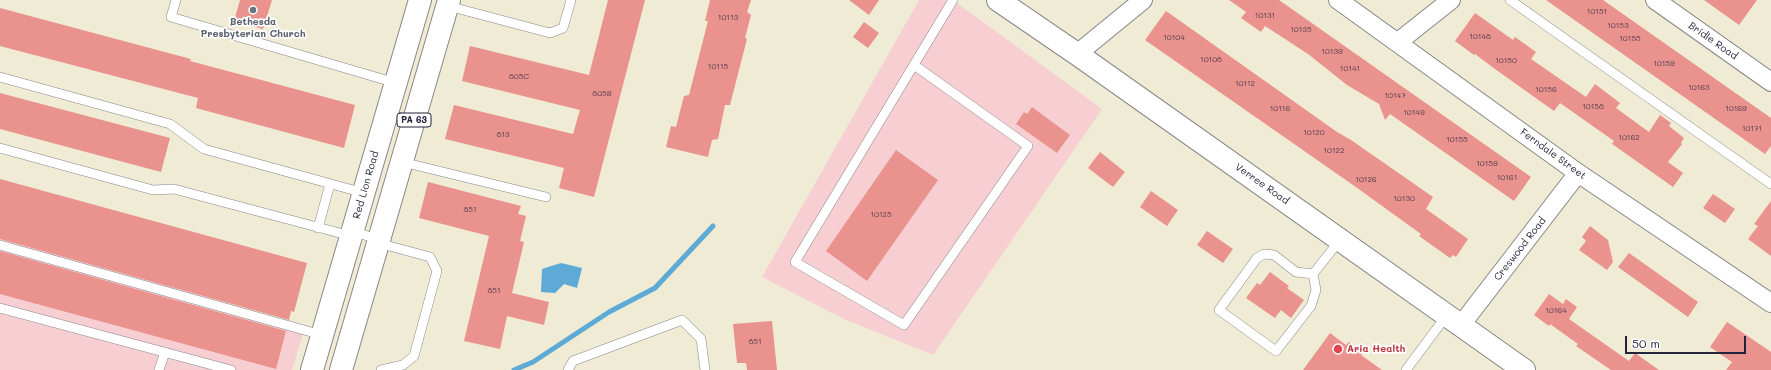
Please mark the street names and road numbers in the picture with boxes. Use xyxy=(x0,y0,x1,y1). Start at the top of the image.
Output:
street label: Bridle Road xyxy=(1686,20,1740,62)
road number: PA 63 xyxy=(397,113,431,127)
street label: Ferndale Street xyxy=(1518,126,1588,182)
street label: Red Lion Road xyxy=(351,150,381,220)
street label: Verree Road xyxy=(1233,161,1291,207)
street label: Creswood Road xyxy=(1491,215,1549,283)

